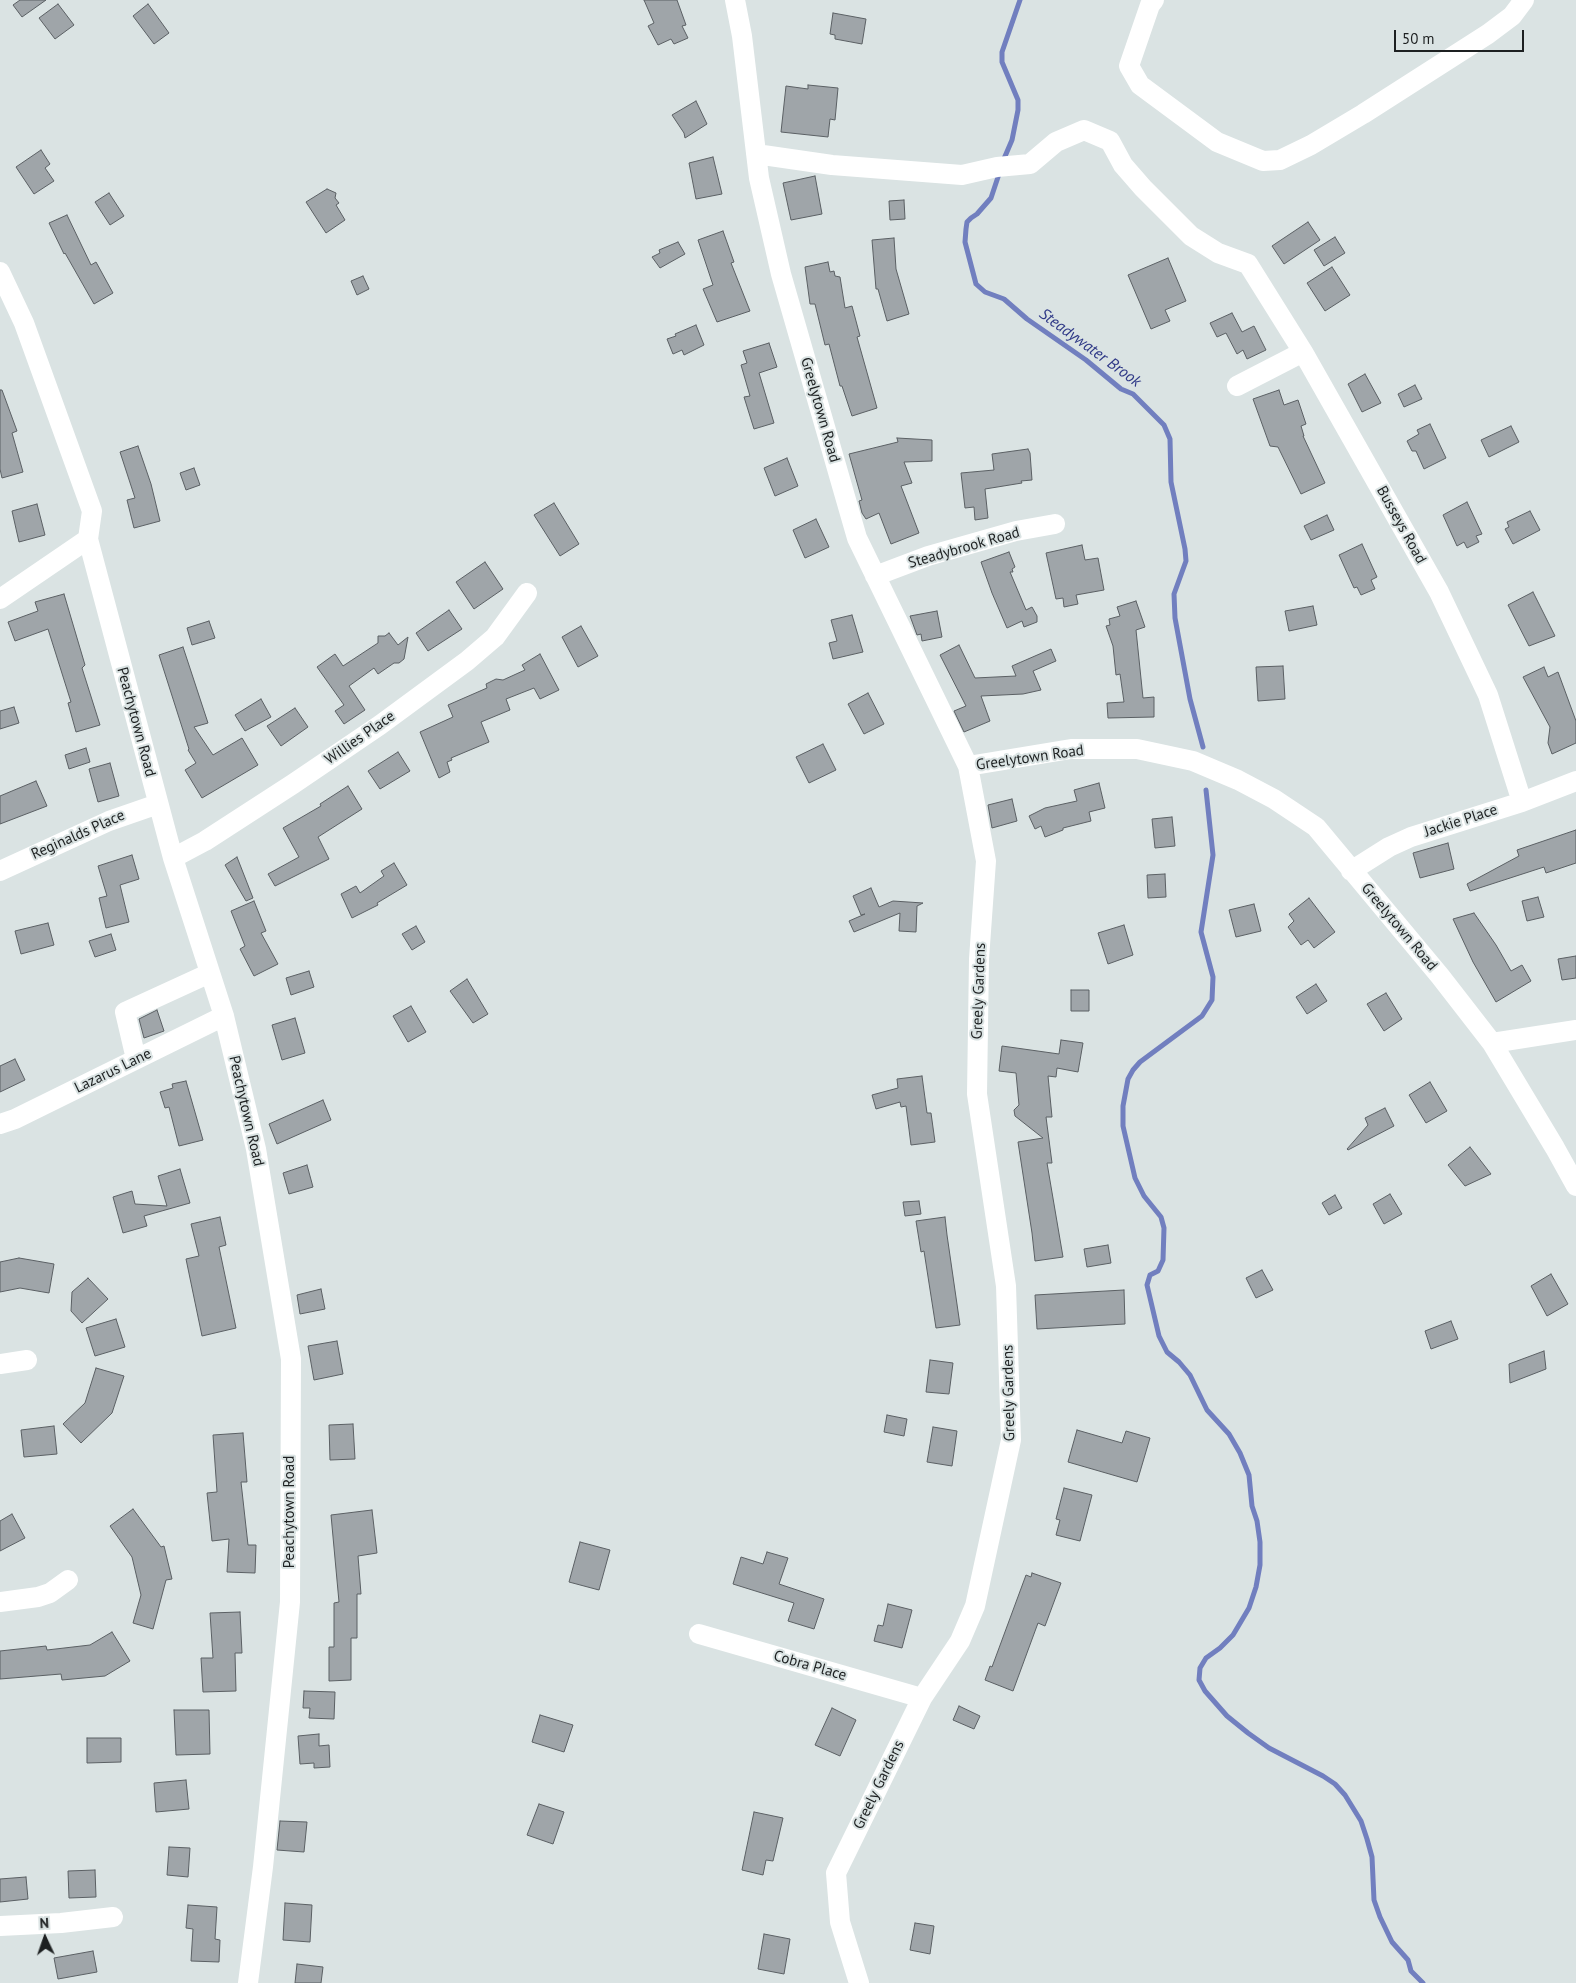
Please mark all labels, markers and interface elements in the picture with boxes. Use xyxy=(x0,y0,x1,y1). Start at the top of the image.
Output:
scale bar xyxy=(1396,20,1526,52)
text: 50 m xyxy=(1402,29,1435,48)
water label: Steadywater Brook xyxy=(1035,305,1145,391)
street label: Greelytown Road xyxy=(796,355,844,465)
street label: Busseys Road xyxy=(1372,483,1430,567)
street label: Steadybrook Road xyxy=(906,523,1022,573)
street label: Peachytown Road xyxy=(113,665,159,779)
street label: Willies Place xyxy=(321,707,399,769)
street label: Greelytown Road xyxy=(975,742,1085,774)
street label: Jackie Place xyxy=(1422,801,1500,841)
street label: Reginalds Place xyxy=(28,806,128,864)
street label: Greelytown Road xyxy=(1357,880,1441,974)
street label: Greely Gardens xyxy=(968,942,990,1040)
street label: Lazarus Lane xyxy=(72,1045,154,1097)
street label: Peachytown Road xyxy=(225,1054,267,1168)
street label: Greely Gardens xyxy=(999,1345,1019,1441)
street label: Peachytown Road xyxy=(281,1456,299,1568)
street label: Cobra Place xyxy=(771,1647,849,1685)
street label: Greely Gardens xyxy=(850,1738,908,1832)
north arrow xyxy=(20,1913,70,1963)
text: N xyxy=(39,1914,49,1932)

